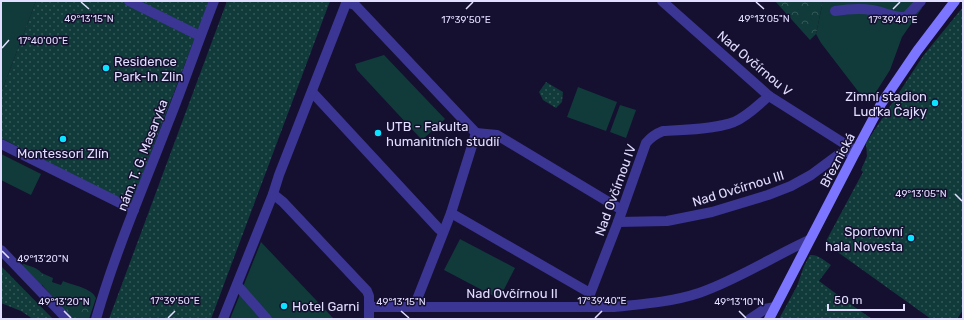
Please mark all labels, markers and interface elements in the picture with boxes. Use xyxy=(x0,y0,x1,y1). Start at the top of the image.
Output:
text: 49°13'15"N xyxy=(64,13,114,25)
text: 49°13'05"N xyxy=(738,13,790,25)
text: 17°39'50"E xyxy=(441,14,491,26)
text: 17°39'40"E xyxy=(868,14,918,26)
street label: Nad Ovčírnou V xyxy=(714,28,795,99)
text: 17°40'00"E xyxy=(18,35,68,47)
place label: Residence Park-In Zlin xyxy=(114,54,183,84)
marker: Residence Park-In Zlin xyxy=(101,63,111,73)
place label: Zimní stadion Luďka Čajky xyxy=(845,89,927,119)
street label: nám. T. G. Masaryka xyxy=(114,97,171,213)
marker: Zimní stadion Luďka Čajky xyxy=(930,98,940,108)
place label: UTB - Fakulta humanitních studií xyxy=(386,119,500,149)
marker: UTB - Fakulta humanitních studií xyxy=(373,128,383,138)
street label: Březnická xyxy=(817,131,858,190)
marker: Montessori Zlín xyxy=(58,134,68,144)
street label: Nad Ovčírnou IV xyxy=(592,142,639,238)
place label: Montessori Zlín xyxy=(17,146,109,161)
street label: Nad Ovčírnou III xyxy=(690,167,786,210)
text: 49°13'05"N xyxy=(895,188,947,200)
place label: Sportovní hala Novesta xyxy=(825,224,904,254)
marker: Sportovní hala Novesta xyxy=(906,233,916,243)
text: 49°13'20"N xyxy=(17,253,69,265)
street label: Nad Ovčírnou II xyxy=(466,286,558,301)
scale bar xyxy=(828,286,904,312)
text: 50 m xyxy=(834,293,862,307)
text: 17°39'50"E xyxy=(150,295,200,307)
text: 17°39'40"E xyxy=(577,295,627,307)
text: 49°13'20"N xyxy=(38,296,90,308)
text: 49°13'15"N xyxy=(376,296,426,308)
text: 49°13'10"N xyxy=(714,296,764,308)
place label: Hotel Garni xyxy=(292,299,359,314)
marker: Hotel Garni xyxy=(279,301,289,311)

